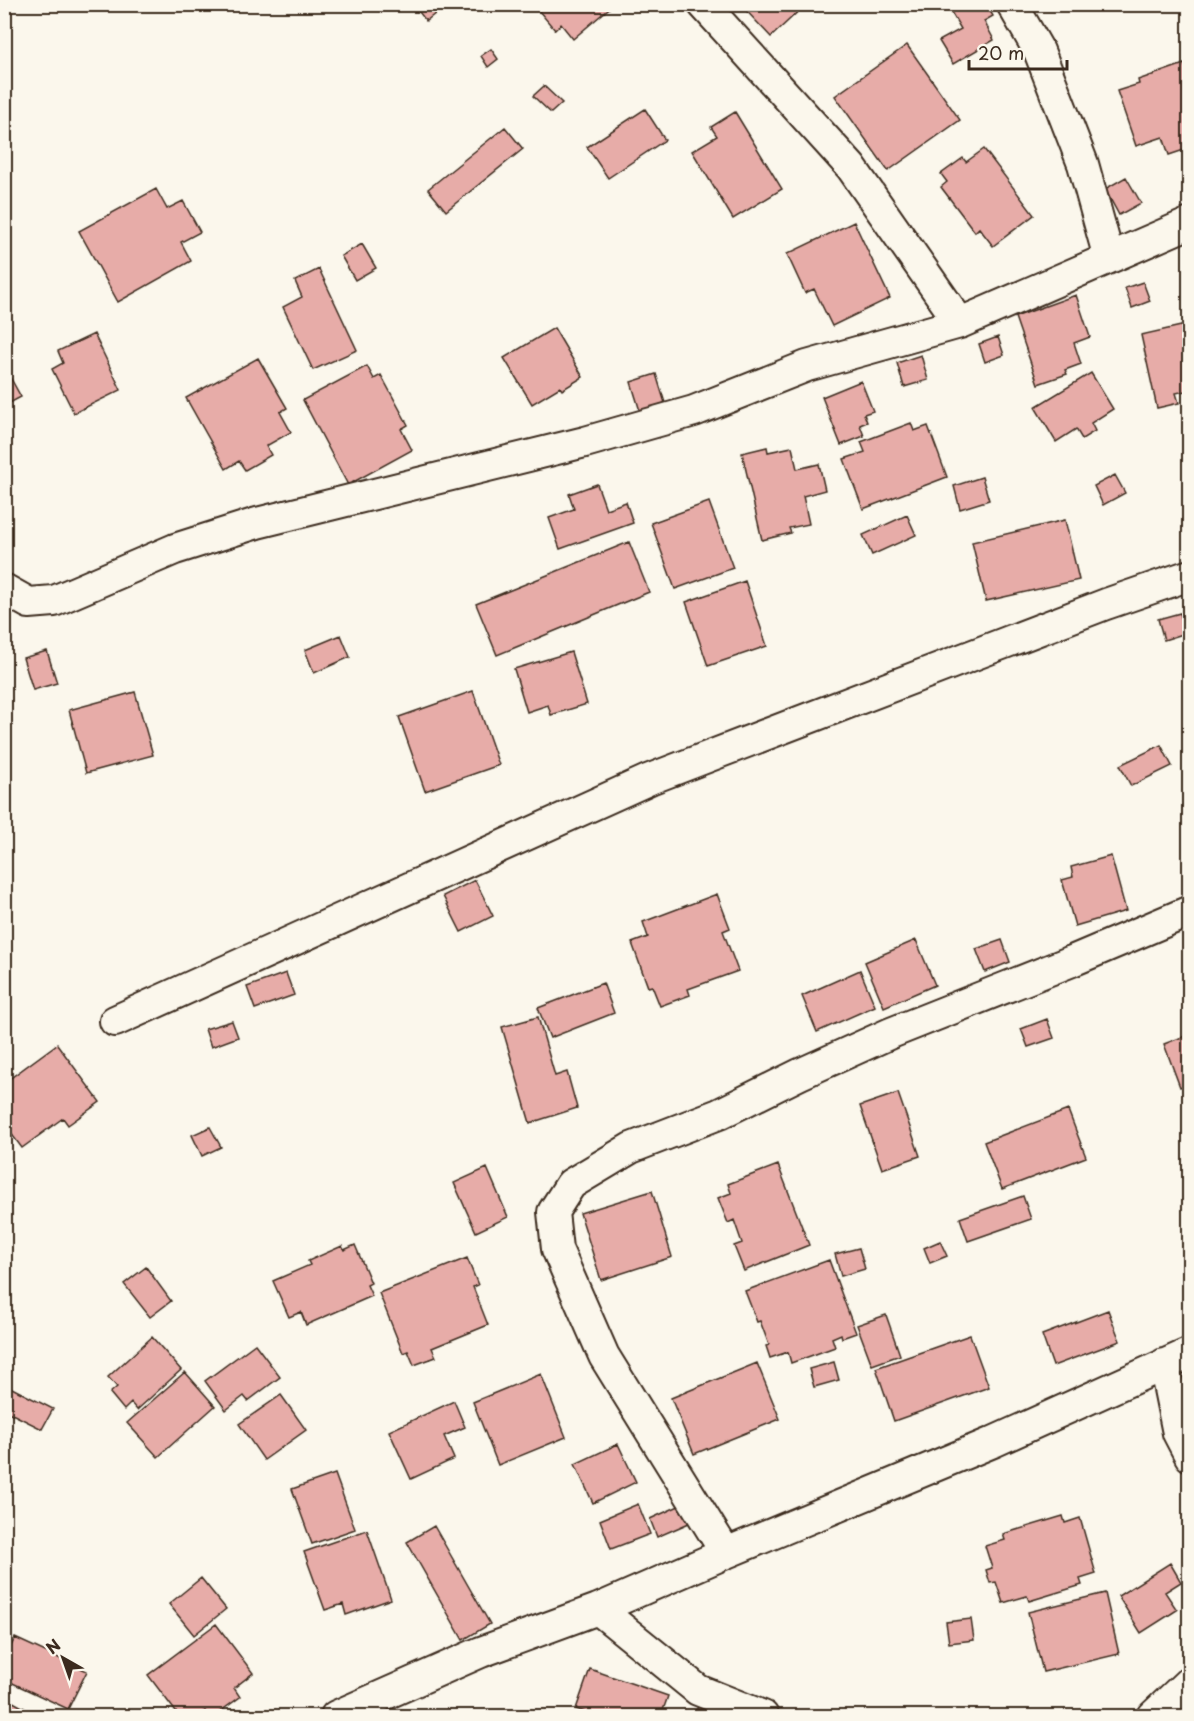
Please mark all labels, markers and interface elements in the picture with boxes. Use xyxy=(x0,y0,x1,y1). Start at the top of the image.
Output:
scale bar xyxy=(969,33,1066,71)
text: 20 m xyxy=(978,39,1024,66)
north arrow xyxy=(33,1628,93,1688)
text: N xyxy=(40,1632,65,1659)

